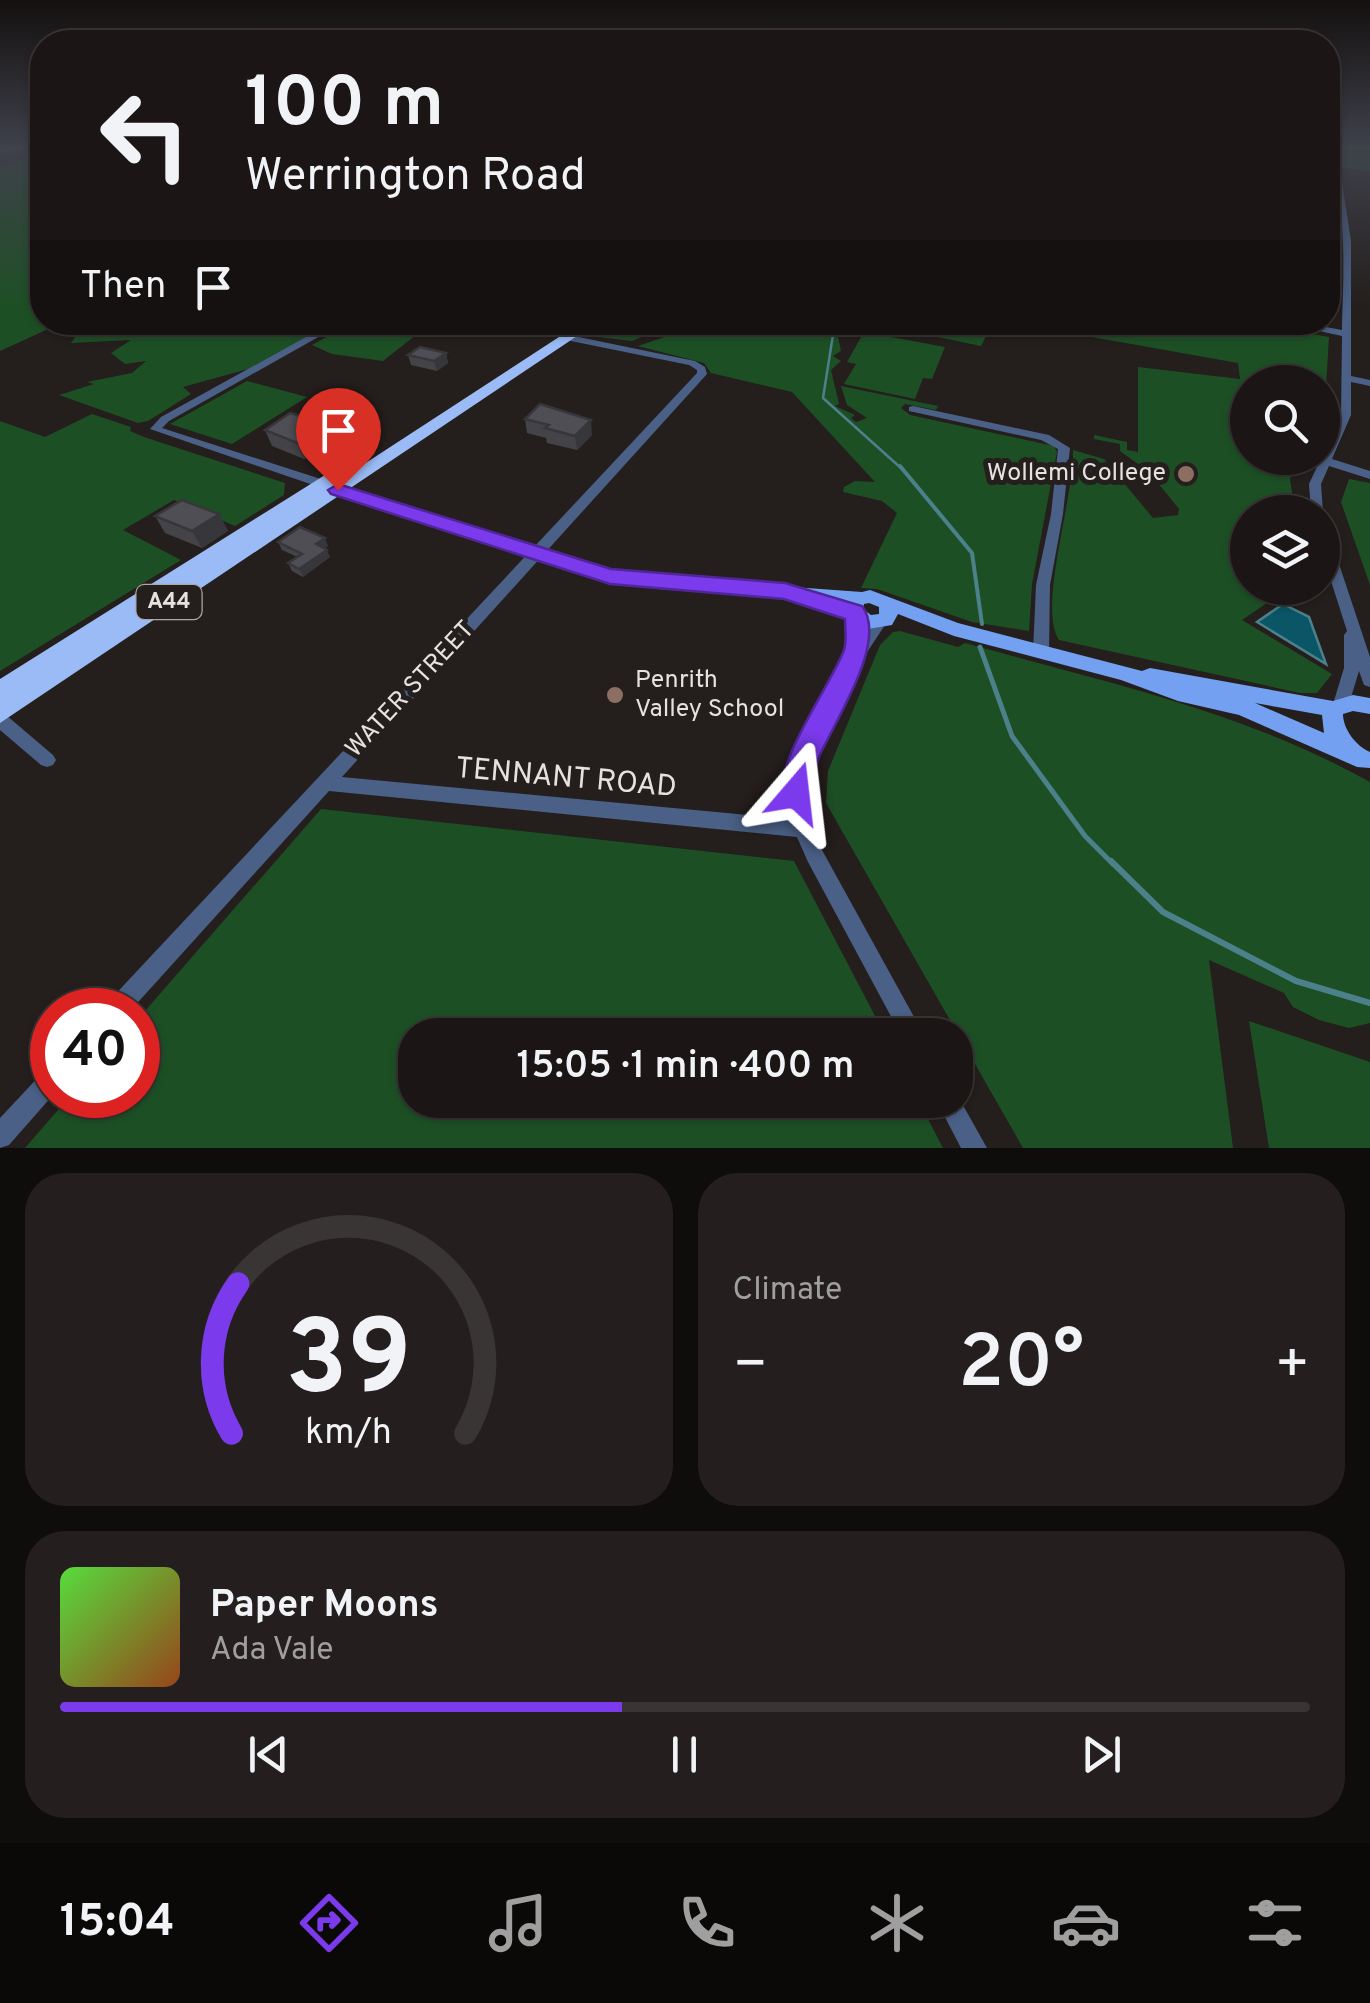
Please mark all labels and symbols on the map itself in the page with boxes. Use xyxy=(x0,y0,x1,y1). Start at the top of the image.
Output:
pin xyxy=(296,388,381,491)
place label: Wollemi College xyxy=(987,458,1166,490)
marker: Wollemi College xyxy=(1175,463,1197,485)
road number: A44 xyxy=(136,585,202,619)
street label: WATER STREET xyxy=(339,615,483,765)
place label: Penrith Valley School xyxy=(635,665,784,726)
marker: Penrith Valley School xyxy=(604,684,626,706)
position arrow xyxy=(744,741,848,845)
street label: TENNANT ROAD xyxy=(454,751,678,807)
speed limit sign: 40 xyxy=(30,988,160,1118)

